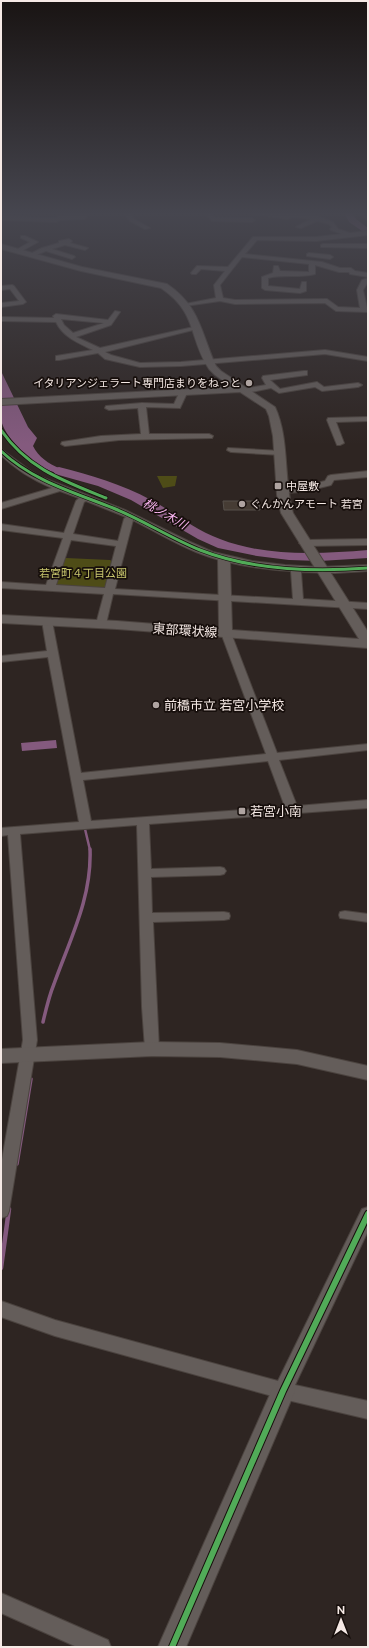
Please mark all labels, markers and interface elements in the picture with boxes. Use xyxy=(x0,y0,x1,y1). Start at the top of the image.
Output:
place label: イタリアンジェラート専門店まりをねっと xyxy=(33,377,241,390)
marker: イタリアンジェラート専門店まりをねっと xyxy=(244,378,254,388)
place label: 中屋敷 xyxy=(286,480,319,493)
marker: 中屋敷 xyxy=(273,481,283,491)
water label: 桃ノ木川 xyxy=(141,496,191,533)
place label: ぐんかんアモート 若宮 xyxy=(250,498,363,511)
marker: ぐんかんアモート 若宮 xyxy=(237,499,247,509)
park label: 若宮町４丁目公園 xyxy=(39,567,127,580)
street label: 東部環状線 xyxy=(152,621,218,640)
place label: 前橋市立 若宮小学校 xyxy=(164,698,284,713)
marker: 前橋市立 若宮小学校 xyxy=(151,700,161,710)
place label: 若宮小南 xyxy=(250,804,302,819)
marker: 若宮小南 xyxy=(237,806,247,816)
north arrow xyxy=(321,1600,361,1640)
text: N xyxy=(337,1604,345,1617)

